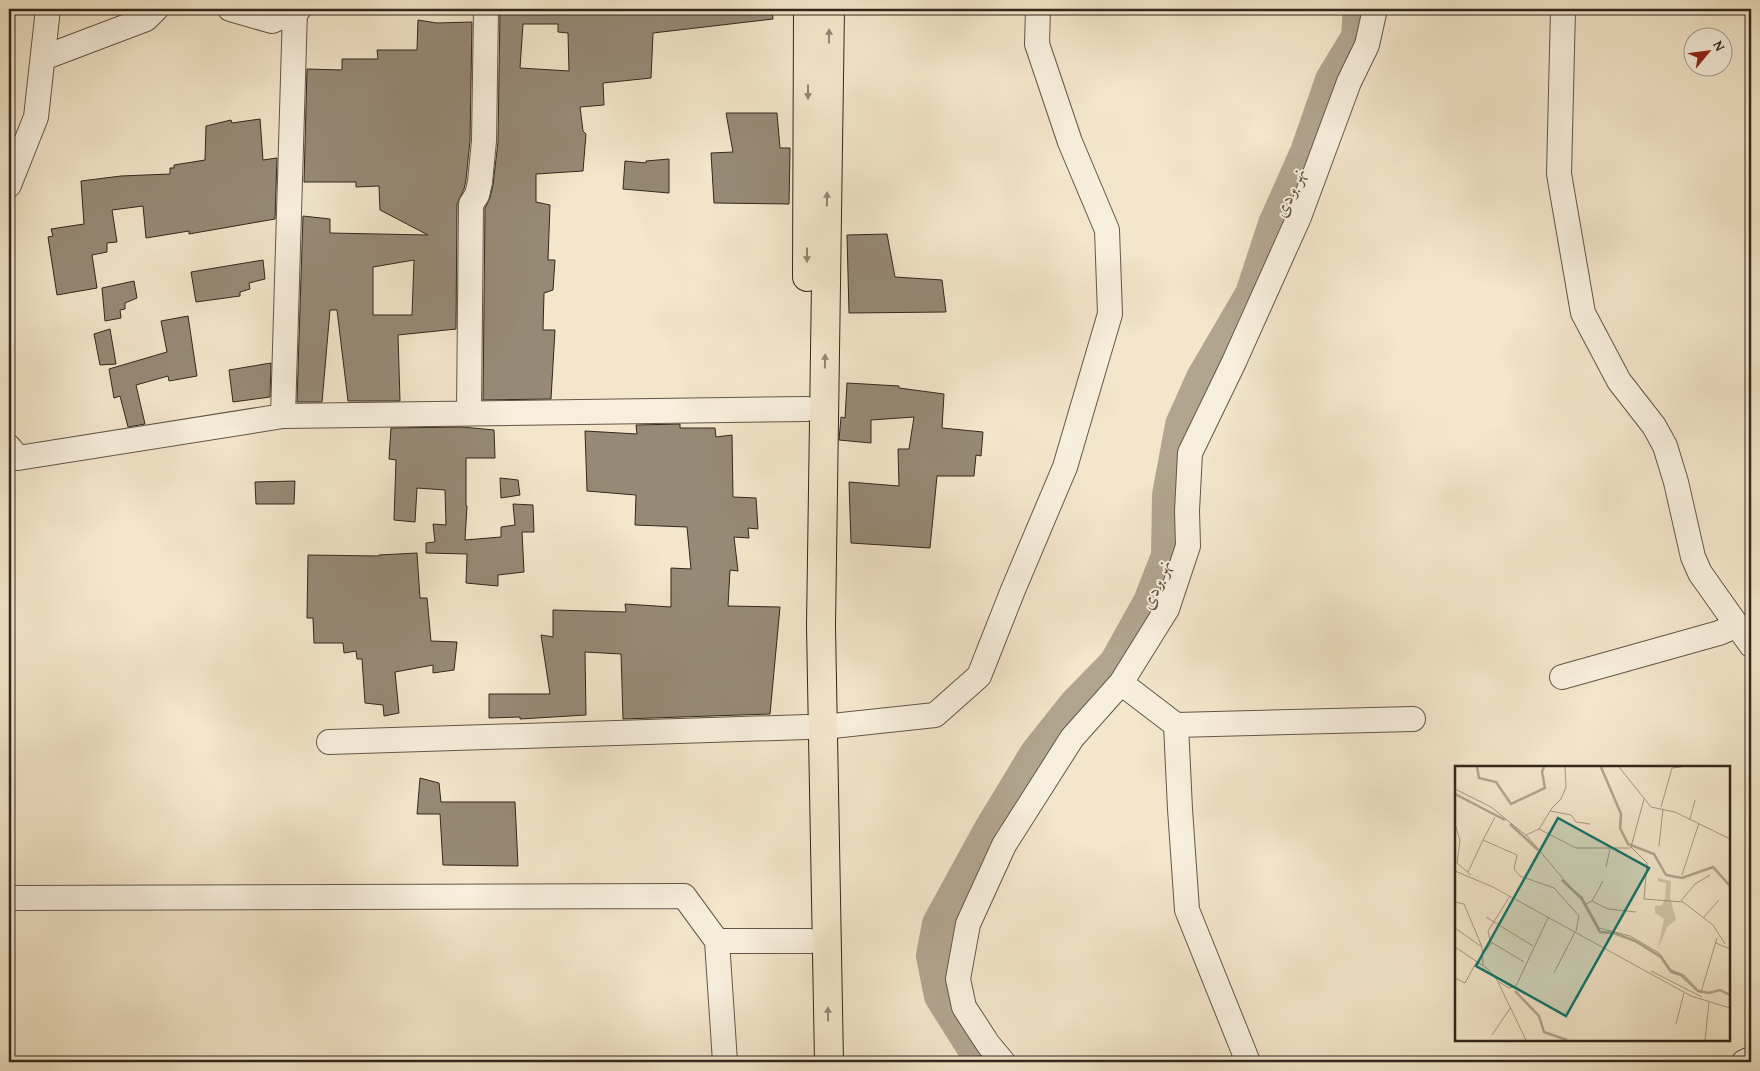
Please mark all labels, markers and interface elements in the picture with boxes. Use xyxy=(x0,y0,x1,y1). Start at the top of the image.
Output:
one-way arrow xyxy=(826,28,834,44)
north arrow xyxy=(1682,28,1732,78)
text: N xyxy=(1708,37,1731,55)
one-way arrow xyxy=(804,85,812,101)
water label: نهر بردى xyxy=(1266,162,1312,222)
one-way arrow xyxy=(823,190,831,206)
one-way arrow xyxy=(803,247,811,263)
one-way arrow xyxy=(821,353,829,369)
water label: نهر بردى xyxy=(1132,554,1178,614)
inset map xyxy=(1455,766,1730,1041)
one-way arrow xyxy=(824,1005,832,1021)

